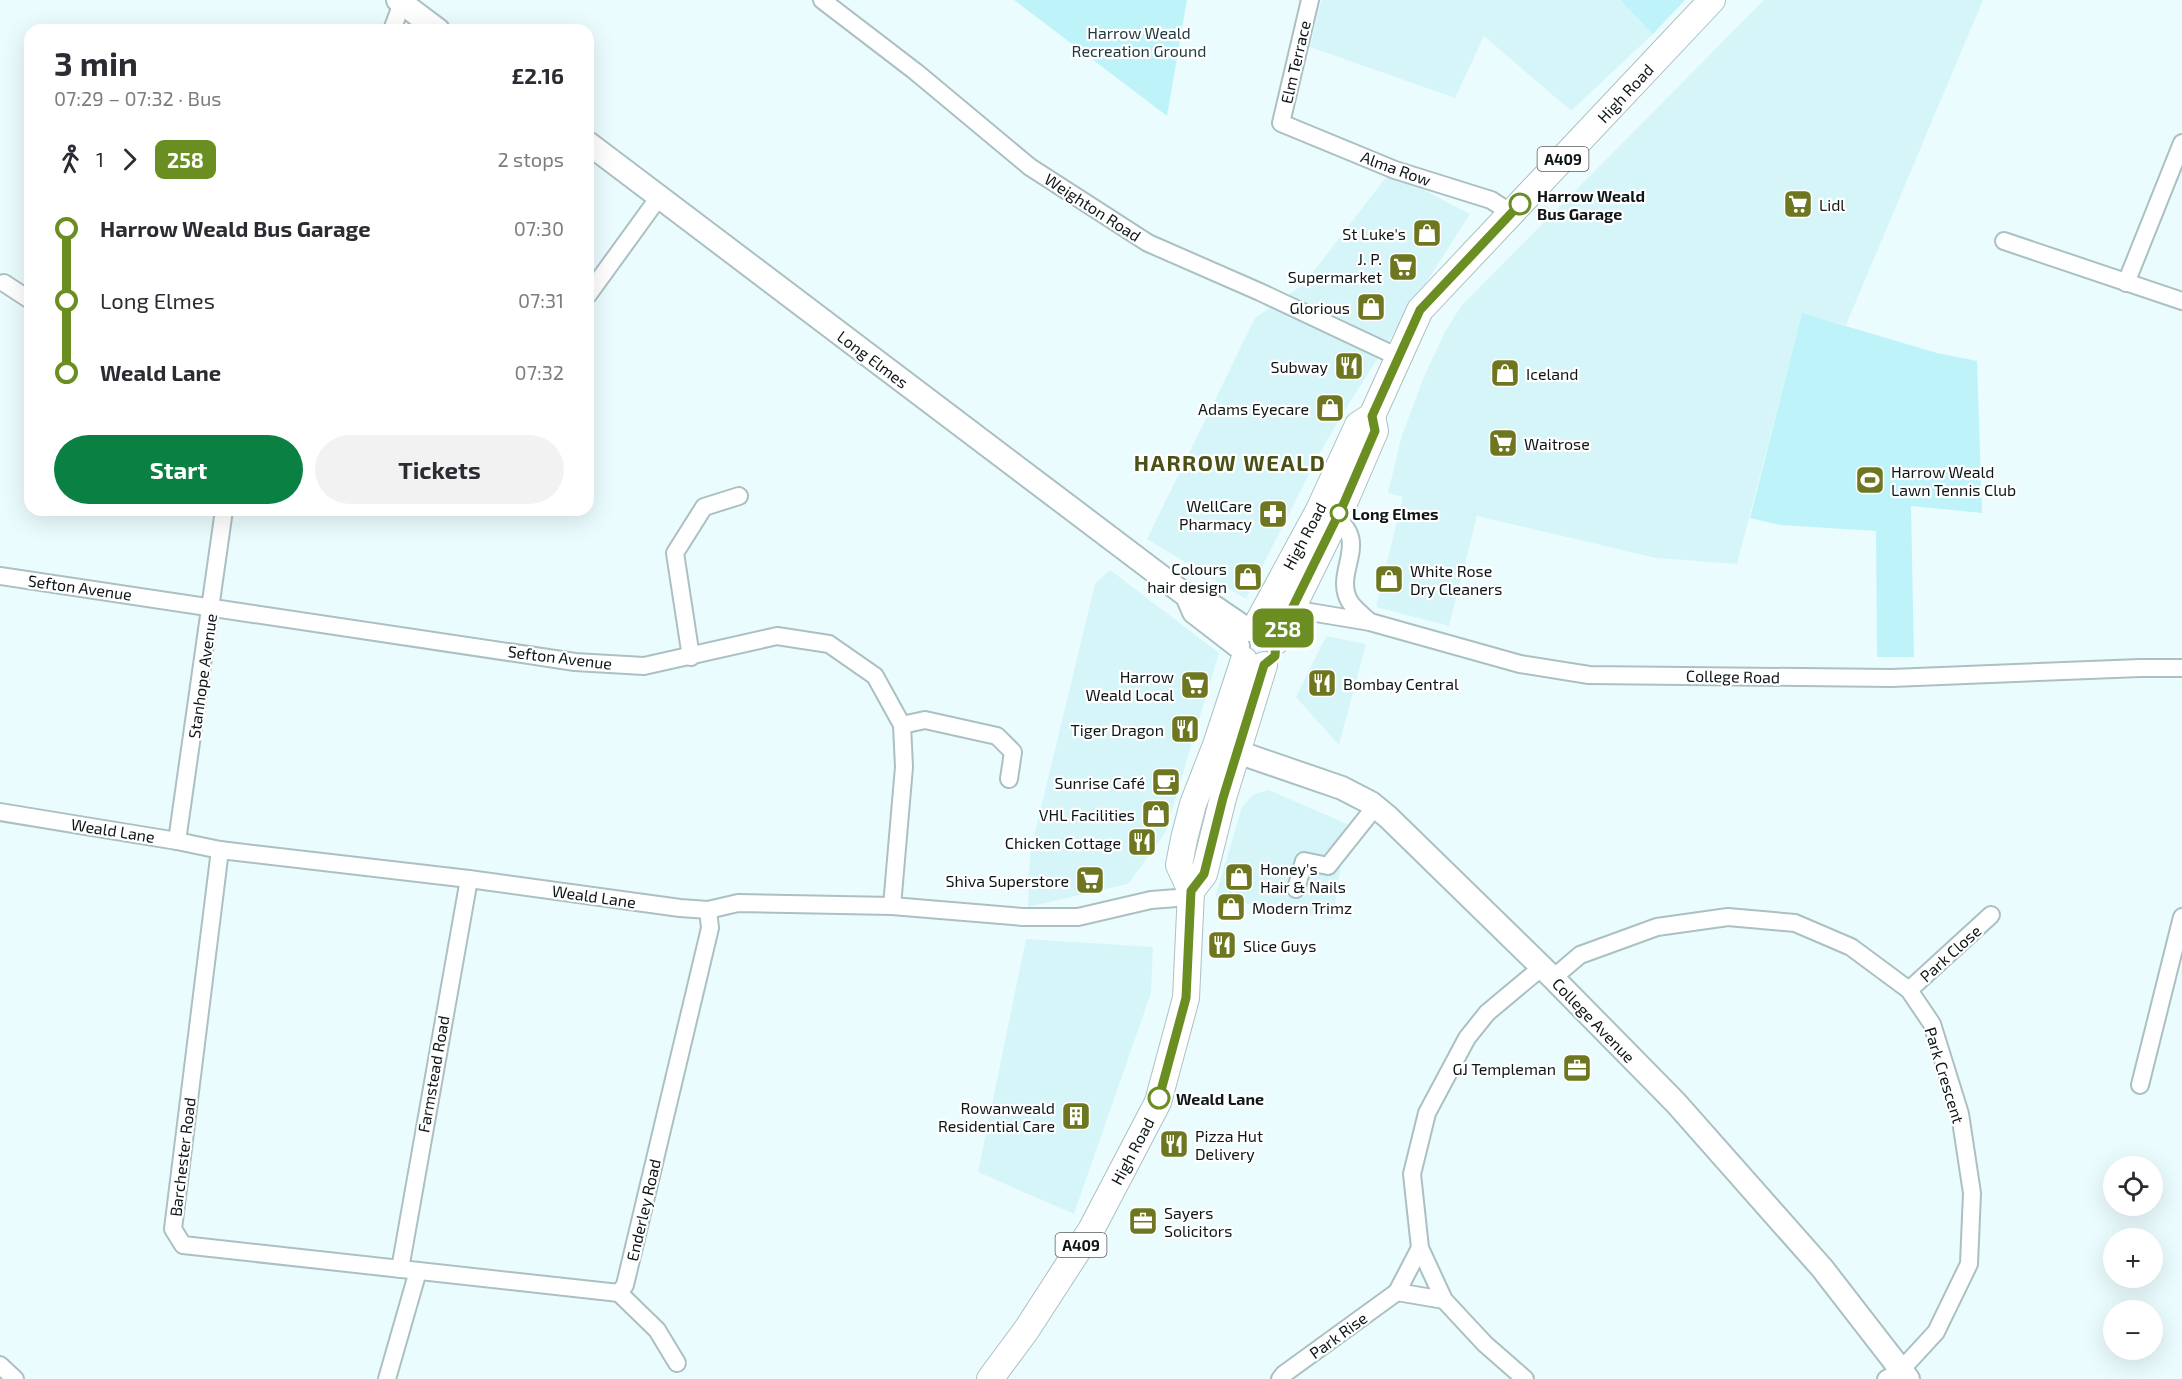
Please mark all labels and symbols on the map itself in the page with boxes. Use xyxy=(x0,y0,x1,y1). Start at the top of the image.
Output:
street label: Elm Terrace xyxy=(1276,18,1314,106)
park label: Harrow Weald Recreation Ground xyxy=(1072,23,1206,60)
street label: High Road xyxy=(1593,60,1657,126)
street label: Alma Row xyxy=(1358,147,1434,189)
road number: A409 xyxy=(1538,147,1588,171)
street label: Weighton Road xyxy=(1041,169,1145,245)
place label: Harrow Weald Bus Garage xyxy=(1537,186,1645,223)
supermarket icon: Lidl xyxy=(1782,188,1814,220)
marker: Harrow Weald Bus Garage xyxy=(1509,193,1531,215)
place label: Lidl xyxy=(1819,195,1845,214)
shop icon: St Luke's xyxy=(1411,217,1443,249)
place label: St Luke's xyxy=(1342,224,1406,243)
place label: J. P. Supermarket xyxy=(1288,249,1382,286)
supermarket icon: J. P. Supermarket xyxy=(1387,251,1419,283)
shop icon: Glorious xyxy=(1355,291,1387,323)
place label: Glorious xyxy=(1289,298,1350,317)
street label: Long Elmes xyxy=(834,326,912,392)
restaurant icon: Subway xyxy=(1333,350,1365,382)
place label: Subway xyxy=(1270,357,1329,376)
shop icon: Iceland xyxy=(1489,357,1521,389)
place label: Iceland xyxy=(1526,364,1578,383)
shop icon: Adams Eyecare xyxy=(1314,392,1346,424)
place label: Adams Eyecare xyxy=(1198,399,1309,418)
supermarket icon: Waitrose xyxy=(1487,427,1519,459)
place label: Waitrose xyxy=(1524,434,1590,453)
district label: HARROW WEALD xyxy=(1134,449,1326,475)
place label: Harrow Weald Lawn Tennis Club xyxy=(1891,462,2016,499)
sports icon: Harrow Weald Lawn Tennis Club xyxy=(1854,464,1886,496)
place label: WellCare Pharmacy xyxy=(1179,496,1253,533)
pharmacy icon: WellCare Pharmacy xyxy=(1257,498,1289,530)
street label: High Road xyxy=(1278,499,1330,573)
marker: Long Elmes xyxy=(1330,504,1348,522)
place label: Long Elmes xyxy=(1352,504,1438,523)
place label: Colours hair design xyxy=(1147,559,1227,596)
shop icon: Colours hair design xyxy=(1232,561,1264,593)
place label: White Rose Dry Cleaners xyxy=(1410,561,1502,598)
shop icon: White Rose Dry Cleaners xyxy=(1373,563,1405,595)
street label: Sefton Avenue xyxy=(27,570,133,604)
line badge: 258 xyxy=(1248,608,1318,648)
street label: Stanhope Avenue xyxy=(184,612,220,740)
street label: Sefton Avenue xyxy=(507,641,613,673)
street label: College Road xyxy=(1686,666,1780,686)
place label: Harrow Weald Local xyxy=(1086,667,1174,704)
restaurant icon: Bombay Central xyxy=(1306,667,1338,699)
supermarket icon: Harrow Weald Local xyxy=(1179,669,1211,701)
place label: Bombay Central xyxy=(1343,674,1459,693)
restaurant icon: Tiger Dragon xyxy=(1169,713,1201,745)
place label: Tiger Dragon xyxy=(1071,720,1164,739)
cafe icon: Sunrise Café xyxy=(1150,766,1182,798)
place label: Sunrise Café xyxy=(1054,773,1145,792)
shop icon: VHL Facilities xyxy=(1140,798,1172,830)
place label: VHL Facilities xyxy=(1039,805,1135,824)
street label: Weald Lane xyxy=(70,814,156,846)
restaurant icon: Chicken Cottage xyxy=(1126,826,1158,858)
place label: Chicken Cottage xyxy=(1005,833,1121,852)
place label: Honey's Hair & Nails xyxy=(1260,859,1346,896)
shop icon: Honey's Hair & Nails xyxy=(1223,861,1255,893)
supermarket icon: Shiva Superstore xyxy=(1074,864,1106,896)
place label: Shiva Superstore xyxy=(946,871,1069,890)
street label: Weald Lane xyxy=(551,881,637,911)
shop icon: Modern Trimz xyxy=(1215,891,1247,923)
place label: Modern Trimz xyxy=(1252,898,1352,917)
street label: Park Close xyxy=(1915,921,1985,985)
restaurant icon: Slice Guys xyxy=(1206,929,1238,961)
place label: Slice Guys xyxy=(1243,936,1316,955)
street label: College Avenue xyxy=(1549,974,1639,1066)
street label: Farmstead Road xyxy=(413,1014,453,1134)
street label: Park Crescent xyxy=(1921,1024,1969,1126)
office icon: GJ Templeman xyxy=(1561,1052,1593,1084)
place label: GJ Templeman xyxy=(1452,1059,1556,1078)
marker: Weald Lane xyxy=(1148,1087,1170,1109)
place label: Weald Lane xyxy=(1176,1089,1264,1108)
street label: Barchester Road xyxy=(165,1096,199,1218)
place label: Rowanweald Residential Care xyxy=(938,1098,1055,1135)
building icon: Rowanweald Residential Care xyxy=(1060,1100,1092,1132)
street label: High Road xyxy=(1106,1114,1158,1188)
place label: Pizza Hut Delivery xyxy=(1195,1126,1263,1163)
restaurant icon: Pizza Hut Delivery xyxy=(1158,1128,1190,1160)
street label: Enderley Road xyxy=(622,1157,664,1263)
place label: Sayers Solicitors xyxy=(1164,1203,1232,1240)
office icon: Sayers Solicitors xyxy=(1127,1205,1159,1237)
road number: A409 xyxy=(1056,1233,1106,1257)
street label: Park Rise xyxy=(1305,1308,1371,1362)

